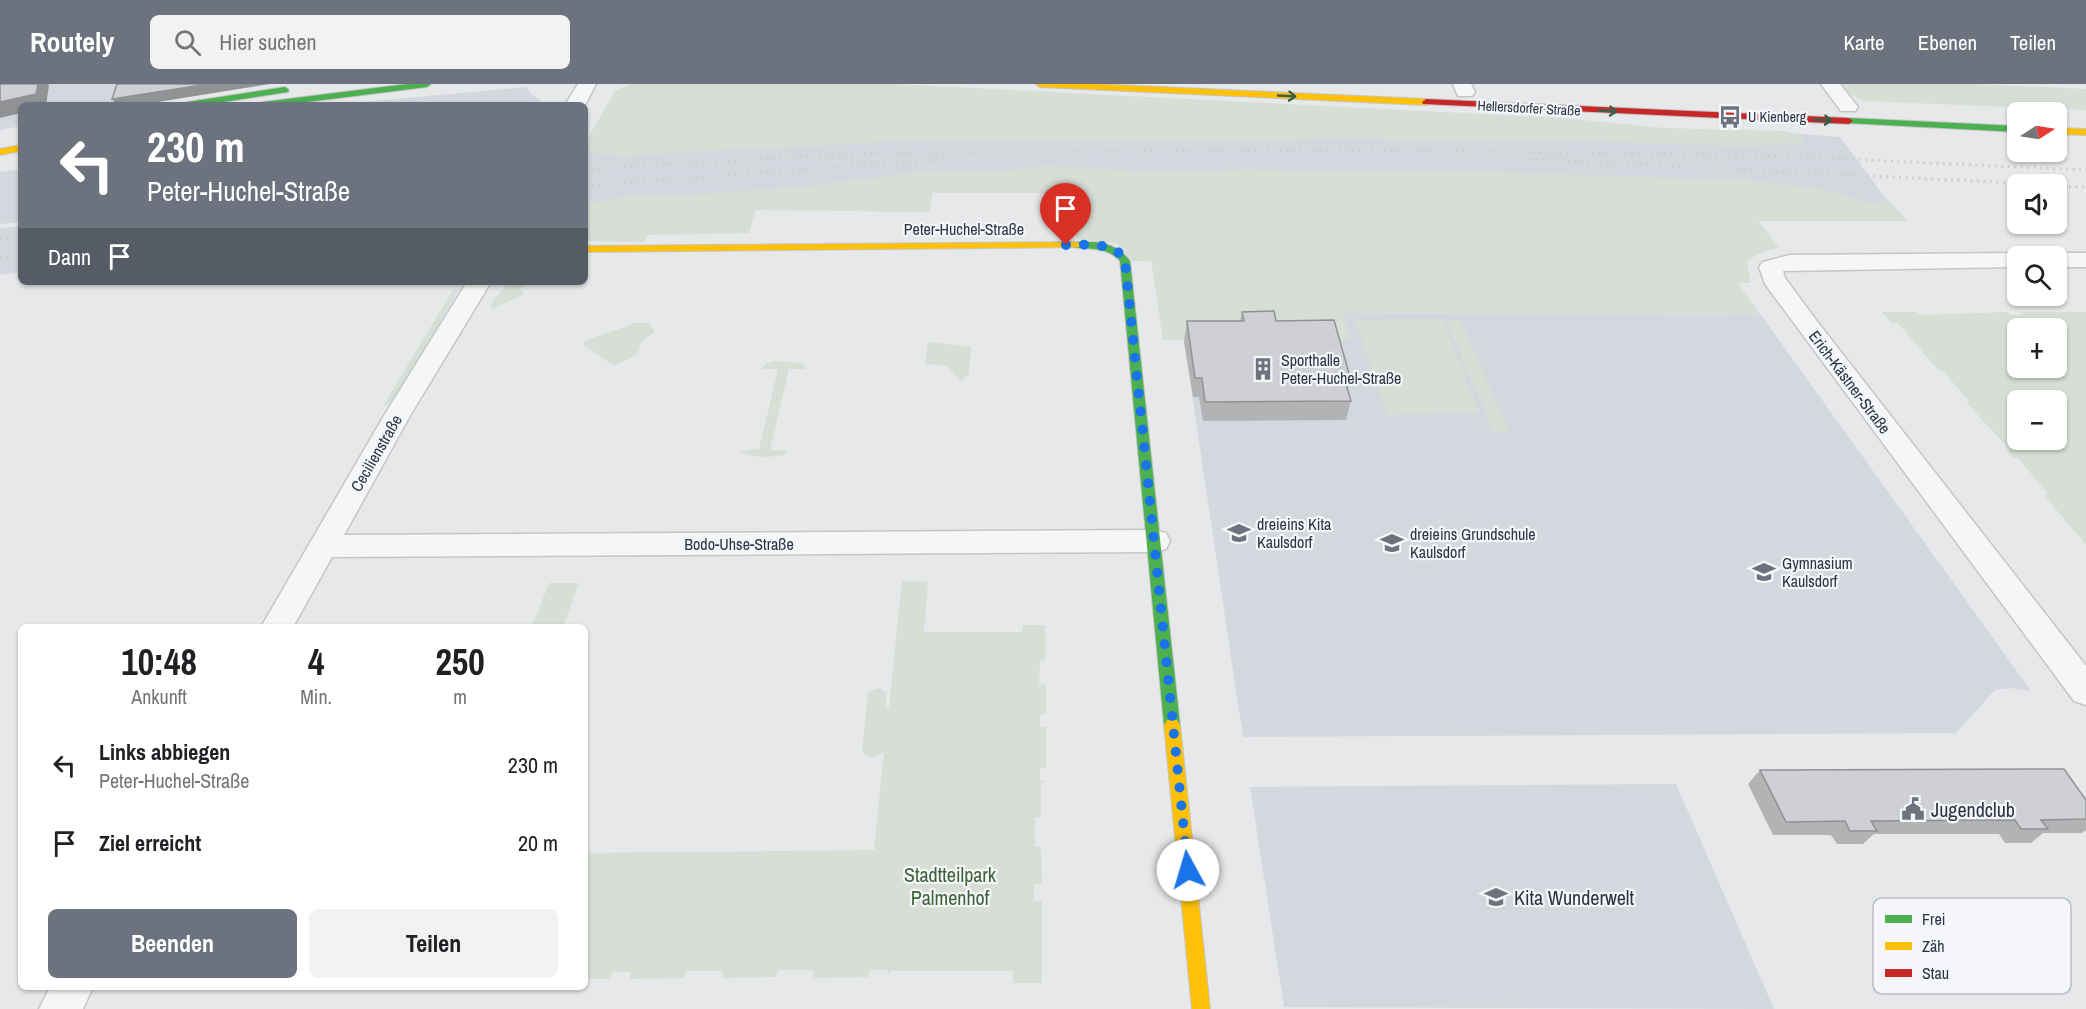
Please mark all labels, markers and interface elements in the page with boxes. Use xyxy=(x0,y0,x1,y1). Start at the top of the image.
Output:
search box xyxy=(150,15,570,69)
text: Routely xyxy=(30,23,114,61)
icon: search xyxy=(171,26,204,59)
text: Hier suchen xyxy=(219,27,316,57)
text: Karte xyxy=(1844,28,1885,57)
text: Ebenen xyxy=(1918,28,1977,57)
text: Teilen xyxy=(2010,28,2056,57)
one-way arrow xyxy=(1276,90,1296,101)
street label: Hellersdorfer Straße xyxy=(1477,96,1581,120)
north arrow xyxy=(2007,102,2067,162)
map controls xyxy=(2007,102,2067,450)
bus stop icon: U Kienberg xyxy=(1717,104,1743,130)
one-way arrow xyxy=(1597,106,1617,117)
place label: U Kienberg xyxy=(1748,108,1807,126)
one-way arrow xyxy=(1813,115,1833,126)
text: 230 m xyxy=(147,119,245,175)
icon: left xyxy=(48,126,126,204)
text: Peter-Huchel-Straße xyxy=(147,173,350,209)
button: sound xyxy=(2007,174,2067,234)
pin xyxy=(1040,183,1091,245)
icon: arrive xyxy=(1049,192,1082,225)
street label: Peter-Huchel-Straße xyxy=(904,218,1024,240)
icon: arrive xyxy=(103,240,136,273)
text: Dann xyxy=(48,242,91,272)
button: search xyxy=(2007,246,2067,306)
button: + xyxy=(2007,318,2067,378)
street label: Erich-Kästner-Straße xyxy=(1804,326,1896,438)
place label: Sporthalle Peter-Huchel-Straße xyxy=(1281,349,1401,389)
building icon: Sporthalle Peter-Huchel-Straße xyxy=(1250,356,1276,382)
button: − xyxy=(2007,390,2067,450)
street label: Cecilienstraße xyxy=(345,411,407,495)
place label: dreieins Kita Kaulsdorf xyxy=(1257,513,1332,553)
school or university icon: dreieins Kita Kaulsdorf xyxy=(1226,520,1252,546)
place label: dreieins Grundschule Kaulsdorf xyxy=(1410,523,1535,563)
school or university icon: dreieins Grundschule Kaulsdorf xyxy=(1379,530,1405,556)
street label: Bodo-Uhse-Straße xyxy=(684,533,794,555)
place label: Gymnasium Kaulsdorf xyxy=(1782,552,1853,592)
school or university icon: Gymnasium Kaulsdorf xyxy=(1751,559,1777,585)
text: 10:48 xyxy=(121,638,197,686)
text: 4 xyxy=(308,638,324,686)
text: 250 xyxy=(435,638,485,686)
text: Ankunft xyxy=(131,683,187,710)
text: Min. xyxy=(300,683,332,710)
text: m xyxy=(453,683,467,710)
text: Links abbiegen xyxy=(99,737,230,767)
icon: left xyxy=(48,749,81,782)
text: 230 m xyxy=(508,750,558,780)
text: Peter-Huchel-Straße xyxy=(99,767,249,794)
public building icon: Jugendclub xyxy=(1900,796,1926,822)
place label: Jugendclub xyxy=(1931,796,2015,823)
icon: arrive xyxy=(48,827,81,860)
text: Ziel erreicht xyxy=(99,828,201,858)
text: 20 m xyxy=(518,828,558,858)
position arrow xyxy=(1156,838,1220,902)
park label: Stadtteilpark Palmenhof xyxy=(904,861,997,911)
school or university icon: Kita Wunderwelt xyxy=(1483,884,1509,910)
place label: Kita Wunderwelt xyxy=(1514,884,1634,911)
legend xyxy=(1873,898,2071,994)
text: Frei xyxy=(1922,908,1945,930)
button: Beenden xyxy=(48,909,297,978)
button: Teilen xyxy=(309,909,558,978)
text: Zäh xyxy=(1922,935,1945,957)
text: Stau xyxy=(1922,962,1949,984)

